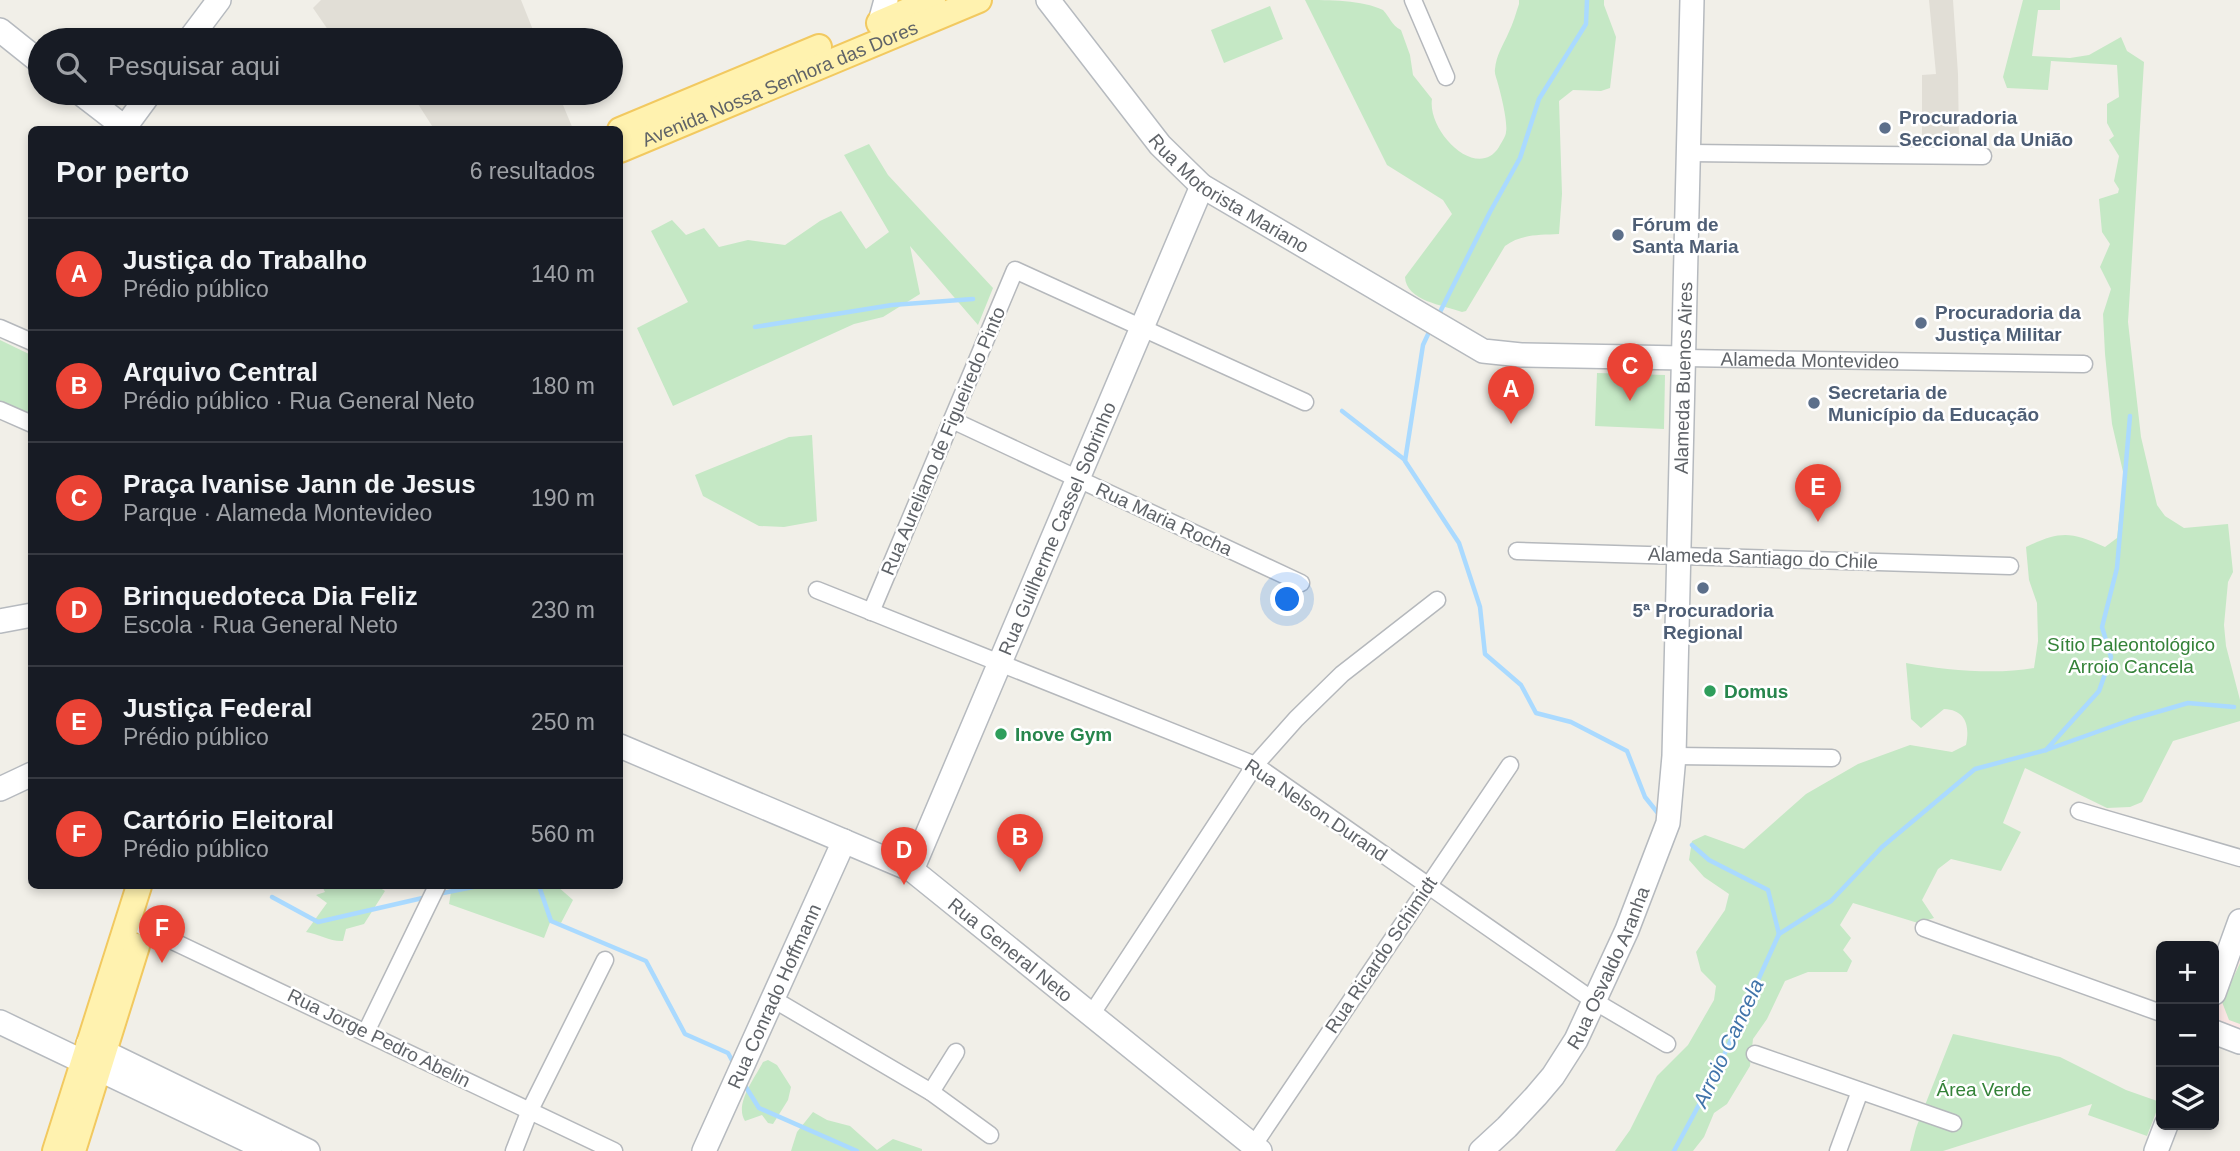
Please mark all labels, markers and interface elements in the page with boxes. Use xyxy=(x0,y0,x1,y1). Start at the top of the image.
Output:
street label: Avenida Nossa Senhora das Dores xyxy=(639,16,921,150)
search box xyxy=(28,28,623,105)
icon: search xyxy=(52,48,90,86)
text: Pesquisar aqui xyxy=(108,51,280,81)
place label: Procuradoria Seccional da União xyxy=(1899,107,2073,150)
marker: Procuradoria Seccional da União xyxy=(1877,120,1893,136)
street label: Rua Motorista Mariano xyxy=(1145,130,1313,257)
text: Por perto xyxy=(56,155,189,188)
text: 6 resultados xyxy=(470,158,595,184)
place label: Fórum de Santa Maria xyxy=(1632,214,1739,257)
marker: Fórum de Santa Maria xyxy=(1610,227,1626,243)
text: Justiça do Trabalho xyxy=(123,245,367,275)
text: A xyxy=(71,261,87,287)
text: 140 m xyxy=(531,261,595,287)
text: Prédio público xyxy=(123,276,269,302)
street label: Alameda Buenos Aires xyxy=(1670,282,1696,474)
place label: Procuradoria da Justiça Militar xyxy=(1935,302,2081,345)
street label: Rua Aureliano de Figueiredo Pinto xyxy=(877,304,1009,578)
marker: Procuradoria da Justiça Militar xyxy=(1913,315,1929,331)
pin: C xyxy=(1607,343,1653,401)
street label: Alameda Montevideo xyxy=(1721,348,1899,372)
text: Arquivo Central xyxy=(123,357,318,387)
pin: A xyxy=(1488,366,1534,424)
text: B xyxy=(71,373,87,399)
text: 180 m xyxy=(531,373,595,399)
place label: Secretaria de Município da Educação xyxy=(1828,382,2039,425)
text: Prédio público · Rua General Neto xyxy=(123,388,475,414)
marker: Secretaria de Município da Educação xyxy=(1806,395,1822,411)
street label: Rua Guilherme Cassel Sobrinho xyxy=(994,399,1120,658)
pin: E xyxy=(1795,464,1841,522)
text: Praça Ivanise Jann de Jesus xyxy=(123,469,476,499)
street label: Rua Maria Rocha xyxy=(1093,478,1236,560)
text: C xyxy=(71,485,87,511)
text: 190 m xyxy=(531,485,595,511)
text: Parque · Alameda Montevideo xyxy=(123,500,432,526)
street label: Alameda Santiago do Chile xyxy=(1648,543,1878,573)
marker: 5ª Procuradoria Regional xyxy=(1695,580,1711,596)
text: Brinquedoteca Dia Feliz xyxy=(123,581,418,611)
your location xyxy=(1270,582,1304,616)
text: D xyxy=(71,597,87,623)
text: 230 m xyxy=(531,597,595,623)
place label: 5ª Procuradoria Regional xyxy=(1632,600,1774,643)
text: Escola · Rua General Neto xyxy=(123,612,398,638)
park label: Sítio Paleontológico Arroio Cancela xyxy=(2047,634,2215,677)
place label: Domus xyxy=(1724,681,1788,702)
marker: Domus xyxy=(1702,683,1718,699)
text: Justiça Federal xyxy=(123,693,312,723)
text: E xyxy=(71,709,87,735)
text: 250 m xyxy=(531,709,595,735)
text: Prédio público xyxy=(123,724,269,750)
place label: Inove Gym xyxy=(1015,724,1112,745)
marker: Inove Gym xyxy=(993,726,1009,742)
street label: Rua Nelson Durand xyxy=(1241,755,1391,865)
text: Cartório Eleitoral xyxy=(123,805,334,835)
pin: B xyxy=(997,814,1043,872)
text: F xyxy=(72,821,86,847)
text: 560 m xyxy=(531,821,595,847)
pin: D xyxy=(881,827,927,885)
text: Prédio público xyxy=(123,836,269,862)
street label: Rua Ricardo Schimidt xyxy=(1321,872,1441,1037)
street label: Rua Osvaldo Aranha xyxy=(1563,883,1653,1053)
street label: Rua General Neto xyxy=(944,893,1077,1006)
street label: Rua Conrado Hoffmann xyxy=(723,900,825,1092)
pin: F xyxy=(139,905,185,963)
map controls xyxy=(2156,941,2219,1130)
button: + xyxy=(2156,941,2219,1004)
water label: Arroio Cancela xyxy=(1687,975,1768,1113)
street label: Rua Jorge Pedro Abelin xyxy=(284,985,474,1091)
button: − xyxy=(2156,1004,2219,1067)
button: layers xyxy=(2156,1067,2219,1130)
park label: Área Verde xyxy=(1936,1079,2032,1100)

